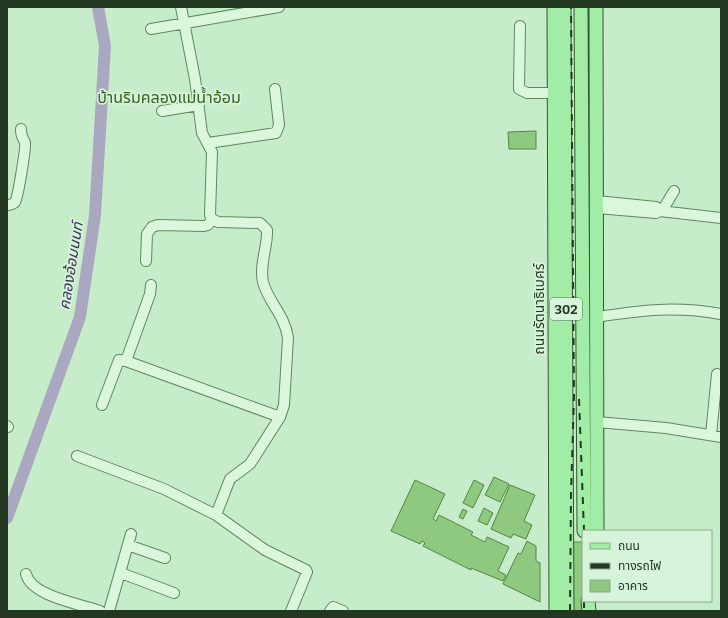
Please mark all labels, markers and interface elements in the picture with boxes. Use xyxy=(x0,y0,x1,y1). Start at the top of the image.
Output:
district label: บ้านริมคลองแม่น้ำอ้อม xyxy=(97,86,241,107)
water label: คลองอ้อมนนท์ xyxy=(55,218,87,311)
street label: ถนนรัตนาธิเบศร์ xyxy=(531,263,548,355)
road number: 302 xyxy=(550,298,582,320)
legend xyxy=(582,530,712,602)
text: ถนน xyxy=(618,539,640,553)
text: ทางรถไฟ xyxy=(618,559,661,573)
text: อาคาร xyxy=(618,579,648,593)

